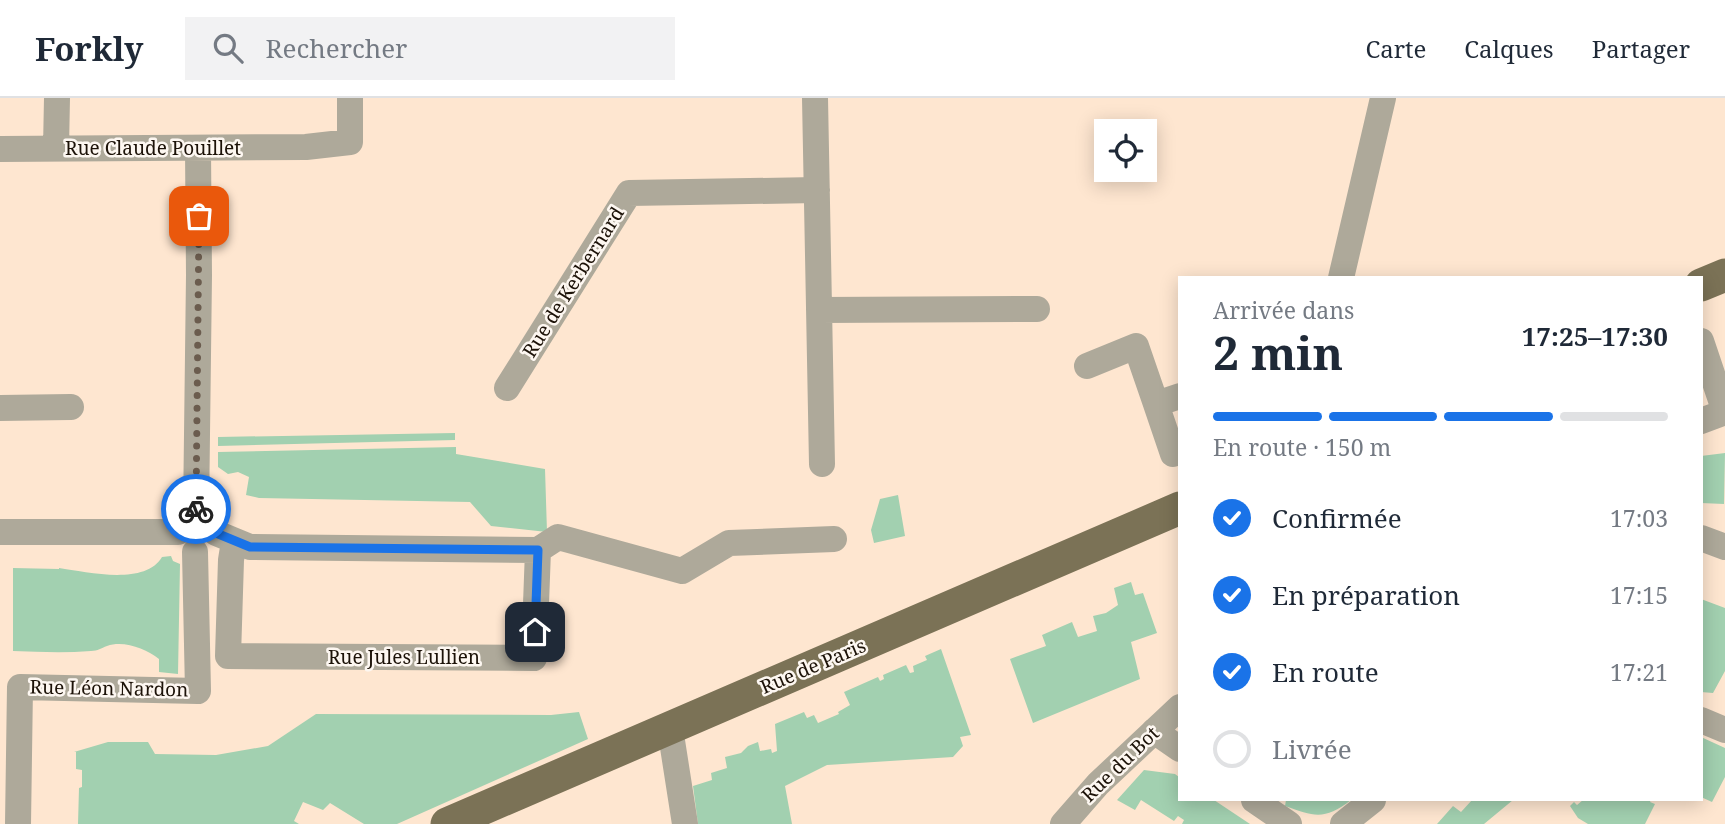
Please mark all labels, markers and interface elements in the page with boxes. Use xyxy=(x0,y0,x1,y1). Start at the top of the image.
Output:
search box xyxy=(185,17,675,80)
text: Forkly xyxy=(35,26,143,71)
icon: search xyxy=(209,29,247,67)
text: Rechercher xyxy=(265,30,407,66)
text: Carte xyxy=(1366,32,1426,65)
text: Calques xyxy=(1464,32,1554,65)
text: Partager xyxy=(1592,32,1690,65)
map controls xyxy=(1094,119,1157,182)
button: locate xyxy=(1094,119,1157,182)
street label: Rue Claude Pouillet xyxy=(65,135,241,161)
pin xyxy=(169,186,229,246)
icon: bag xyxy=(180,197,218,235)
street label: Rue de Kerbernard xyxy=(516,202,630,362)
text: Arrivée dans xyxy=(1213,294,1354,326)
text: 17:25–17:30 xyxy=(1522,318,1668,354)
text: 2 min xyxy=(1213,321,1343,383)
text: En route · 150 m xyxy=(1213,431,1391,463)
courier xyxy=(161,474,231,544)
icon: bike xyxy=(177,490,215,528)
icon: check xyxy=(1213,499,1251,537)
text: Confirmée xyxy=(1272,500,1402,536)
text: 17:03 xyxy=(1610,502,1668,534)
icon: check xyxy=(1213,576,1251,614)
text: En préparation xyxy=(1272,577,1460,613)
text: 17:15 xyxy=(1610,579,1668,611)
pin xyxy=(505,602,565,662)
icon: home xyxy=(516,613,554,651)
street label: Rue de Paris xyxy=(756,632,870,700)
street label: Rue Jules Lullien xyxy=(328,644,480,670)
icon: check xyxy=(1213,653,1251,691)
text: En route xyxy=(1272,654,1379,690)
text: 17:21 xyxy=(1610,656,1668,688)
street label: Rue Léon Nardon xyxy=(29,674,189,702)
street label: Rue du Bot xyxy=(1076,720,1165,808)
text: Livrée xyxy=(1272,731,1352,767)

